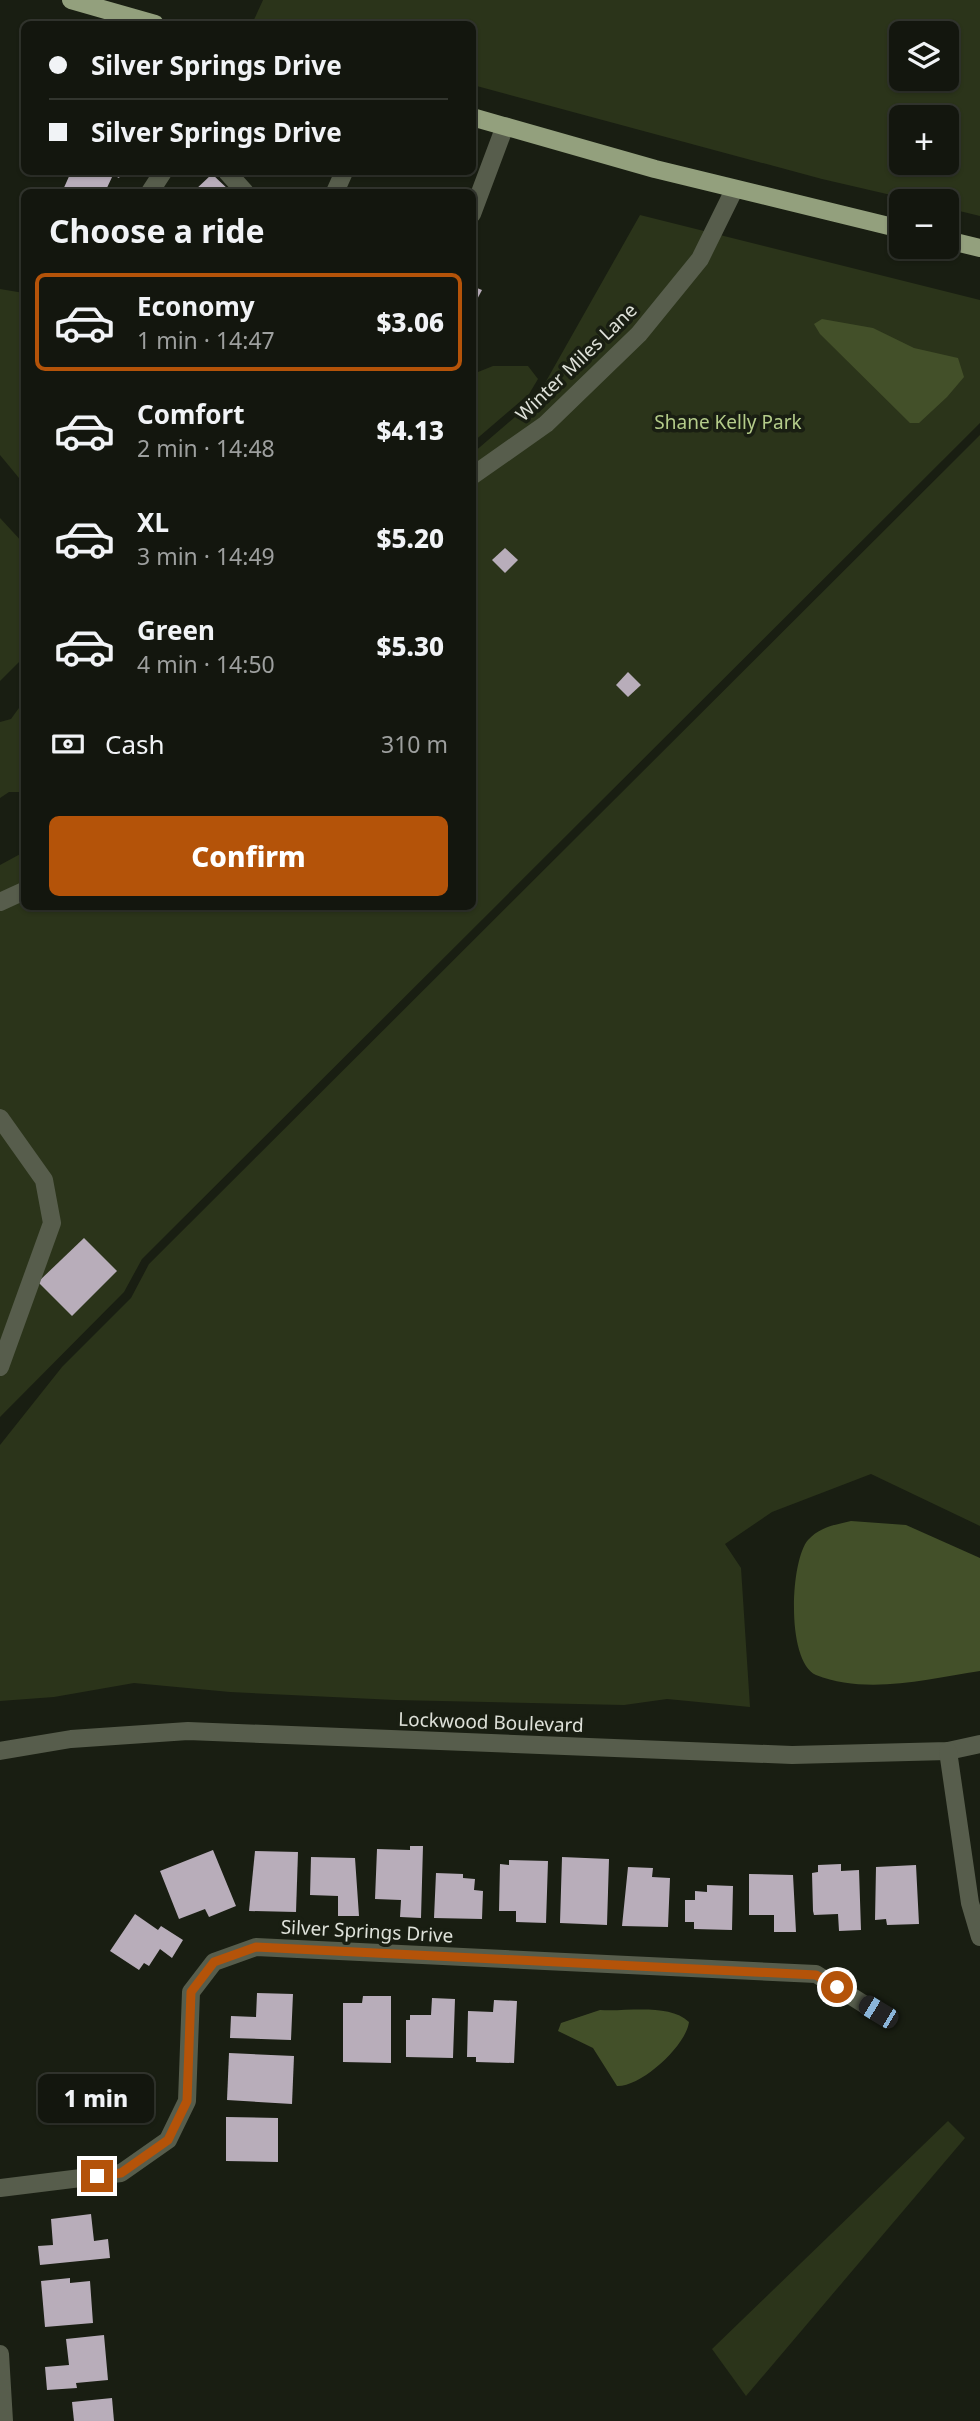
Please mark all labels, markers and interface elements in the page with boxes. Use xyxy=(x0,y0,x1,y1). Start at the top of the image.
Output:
map controls xyxy=(889,21,959,259)
button: layers xyxy=(889,21,959,91)
text: Silver Springs Drive xyxy=(91,47,342,83)
button: + xyxy=(889,105,959,175)
text: Silver Springs Drive xyxy=(91,114,342,150)
button: − xyxy=(889,189,959,259)
text: Choose a ride xyxy=(49,209,265,252)
text: Economy xyxy=(137,288,255,324)
icon: car xyxy=(53,291,116,354)
street label: Winter Miles Lane xyxy=(510,297,642,427)
text: $3.06 xyxy=(377,304,444,340)
text: 1 min · 14:47 xyxy=(137,324,275,356)
text: Comfort xyxy=(137,396,245,432)
icon: car xyxy=(53,399,116,462)
park label: Shane Kelly Park xyxy=(654,409,802,435)
text: $4.13 xyxy=(377,412,444,448)
text: 2 min · 14:48 xyxy=(137,432,275,464)
text: XL xyxy=(137,504,169,540)
icon: car xyxy=(53,507,116,570)
text: $5.20 xyxy=(377,520,444,556)
text: 3 min · 14:49 xyxy=(137,540,275,572)
text: Green xyxy=(137,612,215,648)
icon: car xyxy=(53,615,116,678)
text: $5.30 xyxy=(377,628,444,664)
text: 4 min · 14:50 xyxy=(137,648,275,680)
icon: cash xyxy=(49,725,87,763)
text: Cash xyxy=(105,726,165,762)
text: 310 m xyxy=(381,728,448,760)
button: Confirm xyxy=(49,816,448,896)
street label: Lockwood Boulevard xyxy=(398,1706,584,1738)
street label: Silver Springs Drive xyxy=(280,1913,454,1949)
route start xyxy=(821,1971,853,2003)
car xyxy=(855,1992,902,2032)
callout: 1 min xyxy=(39,2074,155,2124)
text: 1 min xyxy=(64,2082,128,2114)
route end xyxy=(81,2160,113,2192)

